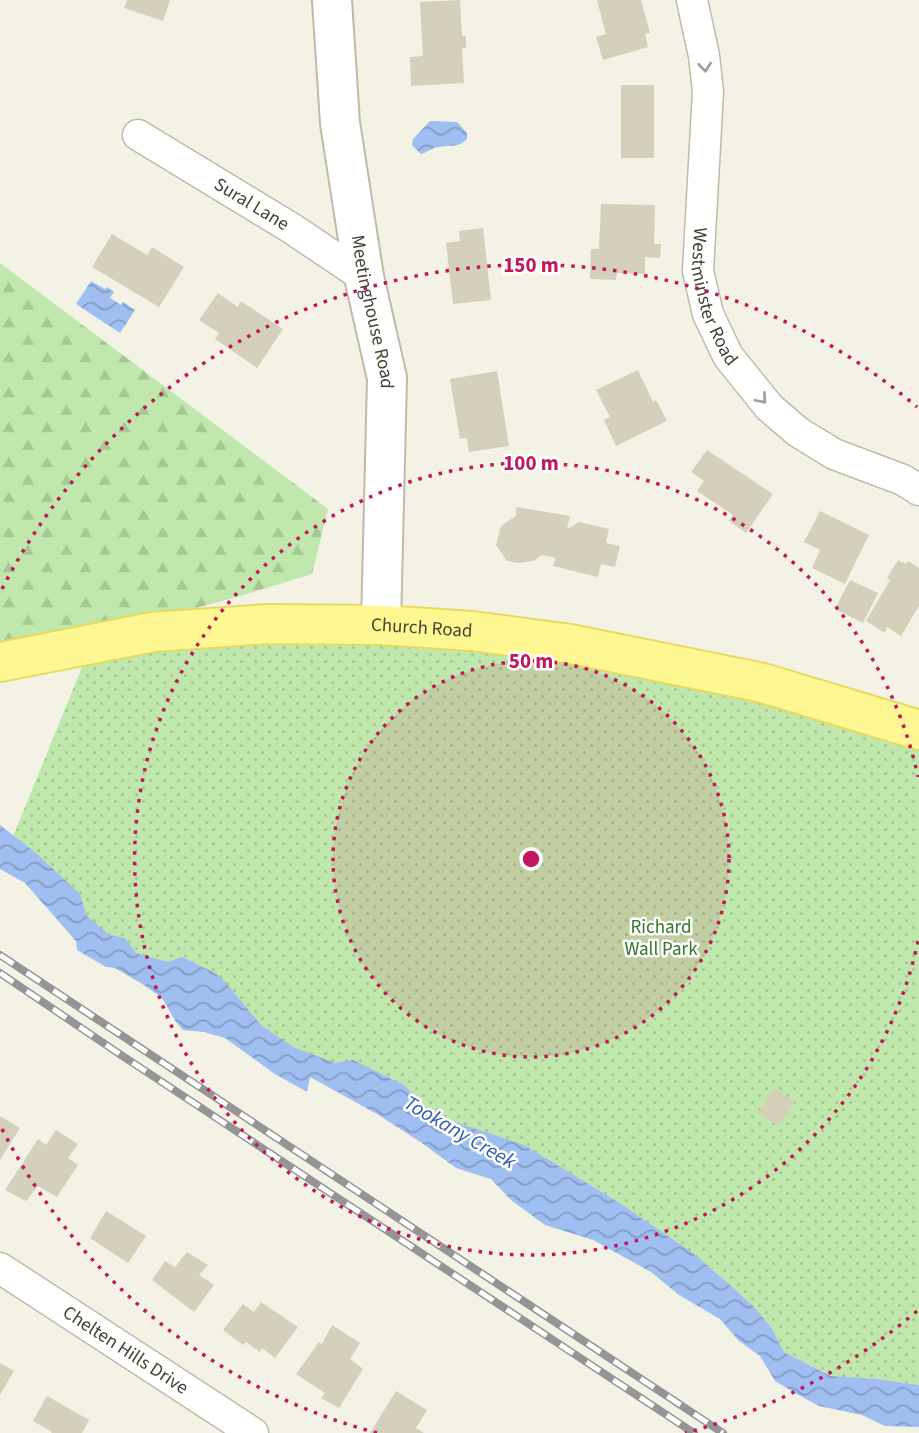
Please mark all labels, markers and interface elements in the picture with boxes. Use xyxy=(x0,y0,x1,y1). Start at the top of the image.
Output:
one-way arrow xyxy=(698,61,713,73)
street label: Sural Lane xyxy=(209,171,294,237)
street label: Westminster Road xyxy=(684,227,744,372)
street label: Meetinghouse Road xyxy=(344,233,400,389)
text: 150 m xyxy=(503,250,559,280)
one-way arrow xyxy=(754,391,767,403)
text: 100 m xyxy=(503,448,559,478)
street label: Church Road xyxy=(371,611,473,644)
text: 50 m xyxy=(509,646,553,676)
centre of rings xyxy=(519,847,543,871)
park label: Richard Wall Park xyxy=(624,914,698,963)
water label: Tookany Creek xyxy=(398,1088,522,1177)
street label: Chelten Hills Drive xyxy=(57,1299,194,1401)

